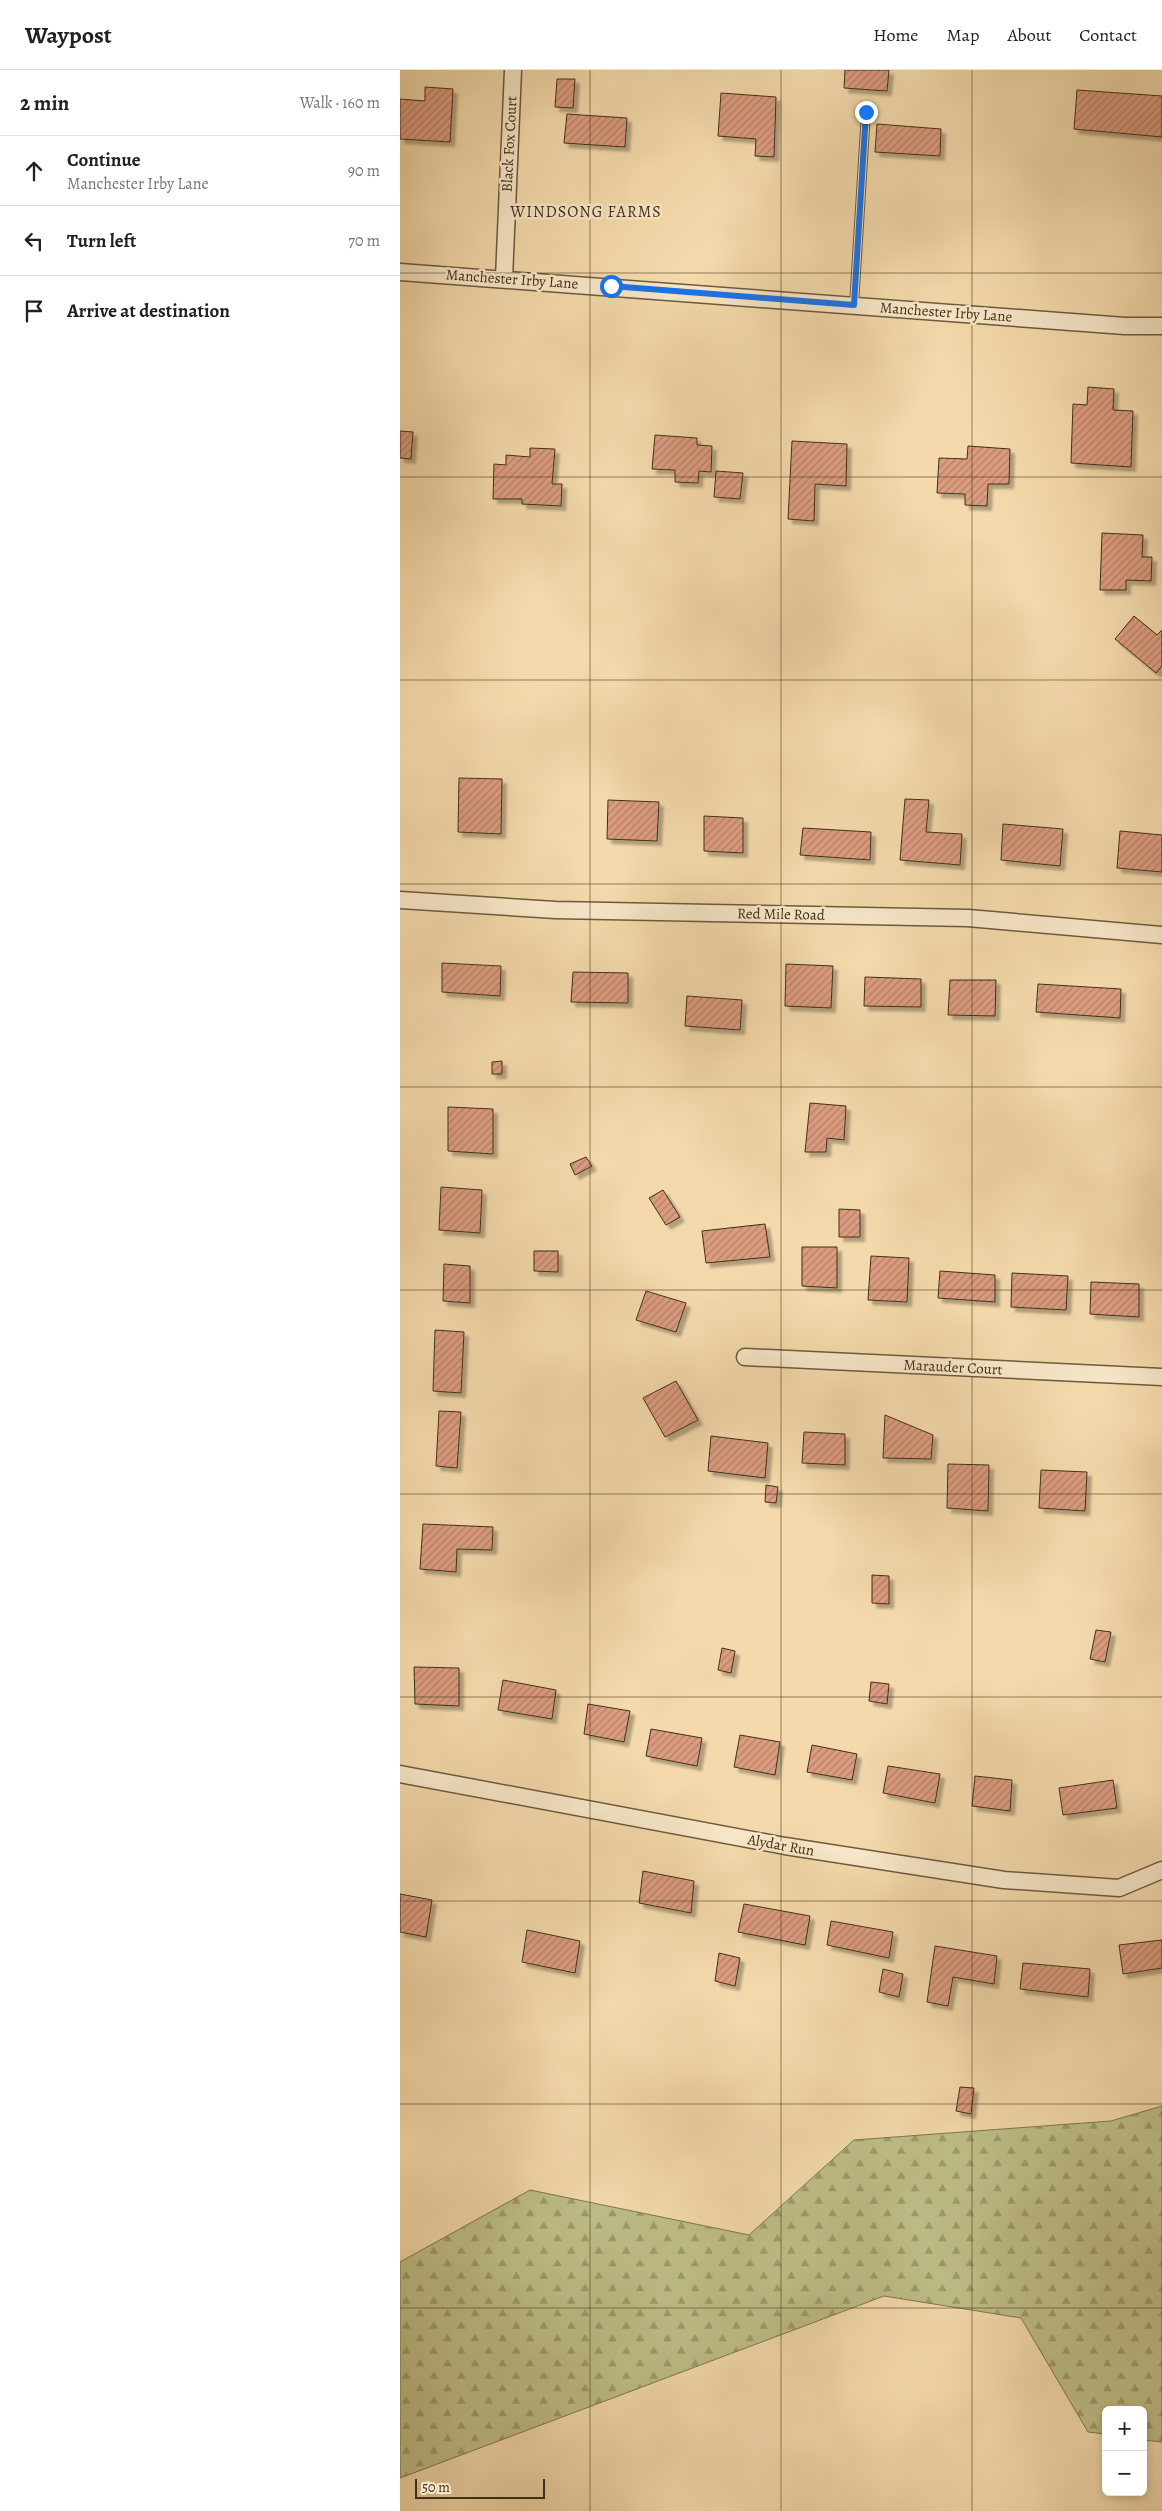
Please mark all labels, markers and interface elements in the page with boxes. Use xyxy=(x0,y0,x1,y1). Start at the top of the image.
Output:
text: Waypost xyxy=(25,19,112,51)
text: Home xyxy=(873,23,918,47)
text: Map xyxy=(946,23,979,47)
text: About xyxy=(1007,23,1051,47)
text: Contact xyxy=(1079,23,1137,47)
text: 2 min xyxy=(20,89,69,117)
text: Walk · 160 m xyxy=(300,92,380,114)
street label: Black Fox Court xyxy=(497,95,522,192)
route end xyxy=(855,101,878,124)
text: Continue xyxy=(67,147,141,173)
icon: ahead xyxy=(20,157,48,185)
text: 90 m xyxy=(348,160,380,182)
text: Manchester Irby Lane xyxy=(67,173,209,195)
district label: WINDSONG FARMS xyxy=(509,201,662,223)
icon: left xyxy=(20,227,48,255)
text: Turn left xyxy=(67,228,136,254)
text: 70 m xyxy=(348,230,380,252)
street label: Manchester Irby Lane xyxy=(445,264,579,294)
route start xyxy=(600,275,623,298)
icon: arrive xyxy=(20,297,48,325)
street label: Manchester Irby Lane xyxy=(879,297,1013,327)
text: Arrive at destination xyxy=(67,298,230,324)
street label: Red Mile Road xyxy=(737,903,826,925)
street label: Marauder Court xyxy=(903,1354,1003,1380)
street label: Alydar Run xyxy=(745,1829,816,1861)
map controls xyxy=(1102,2406,1147,2496)
button: + xyxy=(1102,2406,1147,2451)
button: − xyxy=(1102,2451,1147,2496)
scale bar xyxy=(415,2476,545,2499)
text: 50 m xyxy=(422,2478,450,2497)

